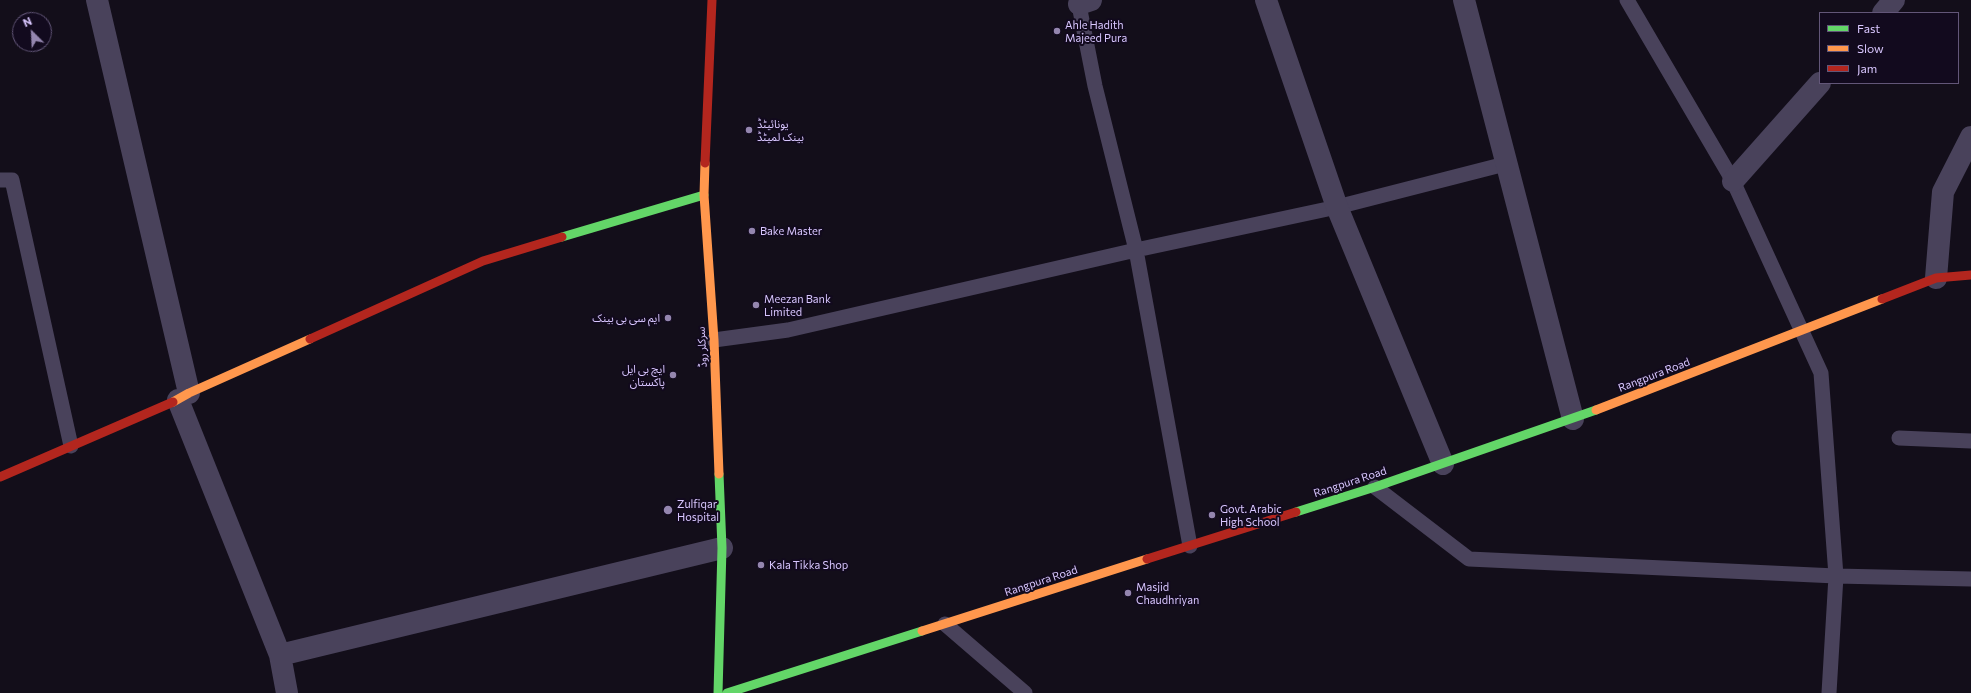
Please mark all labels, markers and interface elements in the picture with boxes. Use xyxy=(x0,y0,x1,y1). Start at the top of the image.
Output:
north arrow xyxy=(12,12,52,52)
legend xyxy=(1819,12,1959,84)
text: N xyxy=(21,14,34,29)
place label: Ahle Hadith Majeed Pura xyxy=(1065,18,1127,44)
text: Fast xyxy=(1857,21,1880,35)
marker: Ahle Hadith Majeed Pura xyxy=(1052,26,1062,36)
text: Slow xyxy=(1857,41,1884,55)
text: Jam xyxy=(1857,61,1877,75)
place label: یونائیٹڈ بینک لمیٹڈ xyxy=(757,117,804,143)
marker: یونائیٹڈ بینک لمیٹڈ xyxy=(744,125,754,135)
place label: Bake Master xyxy=(760,224,822,238)
marker: Bake Master xyxy=(747,226,757,236)
place label: Meezan Bank Limited xyxy=(764,292,831,318)
marker: Meezan Bank Limited xyxy=(751,300,761,310)
place label: ایم سی بی بینک xyxy=(592,311,660,325)
marker: ایم سی بی بینک xyxy=(663,313,673,323)
street label: سرکلر روڈ xyxy=(694,326,710,368)
street label: Rangpura Road xyxy=(1616,355,1692,395)
place label: ایچ بی ایل پاکستان xyxy=(622,362,665,388)
marker: ایچ بی ایل پاکستان xyxy=(668,370,678,380)
street label: Rangpura Road xyxy=(1312,464,1388,500)
place label: Zulfiqar Hospital xyxy=(677,497,719,523)
place label: Govt. Arabic High School xyxy=(1220,502,1282,528)
marker: Zulfiqar Hospital xyxy=(662,504,674,516)
marker: Govt. Arabic High School xyxy=(1207,510,1217,520)
place label: Kala Tikka Shop xyxy=(769,558,848,572)
marker: Kala Tikka Shop xyxy=(756,560,766,570)
street label: Rangpura Road xyxy=(1003,563,1079,599)
place label: Masjid Chaudhriyan xyxy=(1136,580,1199,606)
marker: Masjid Chaudhriyan xyxy=(1123,588,1133,598)

